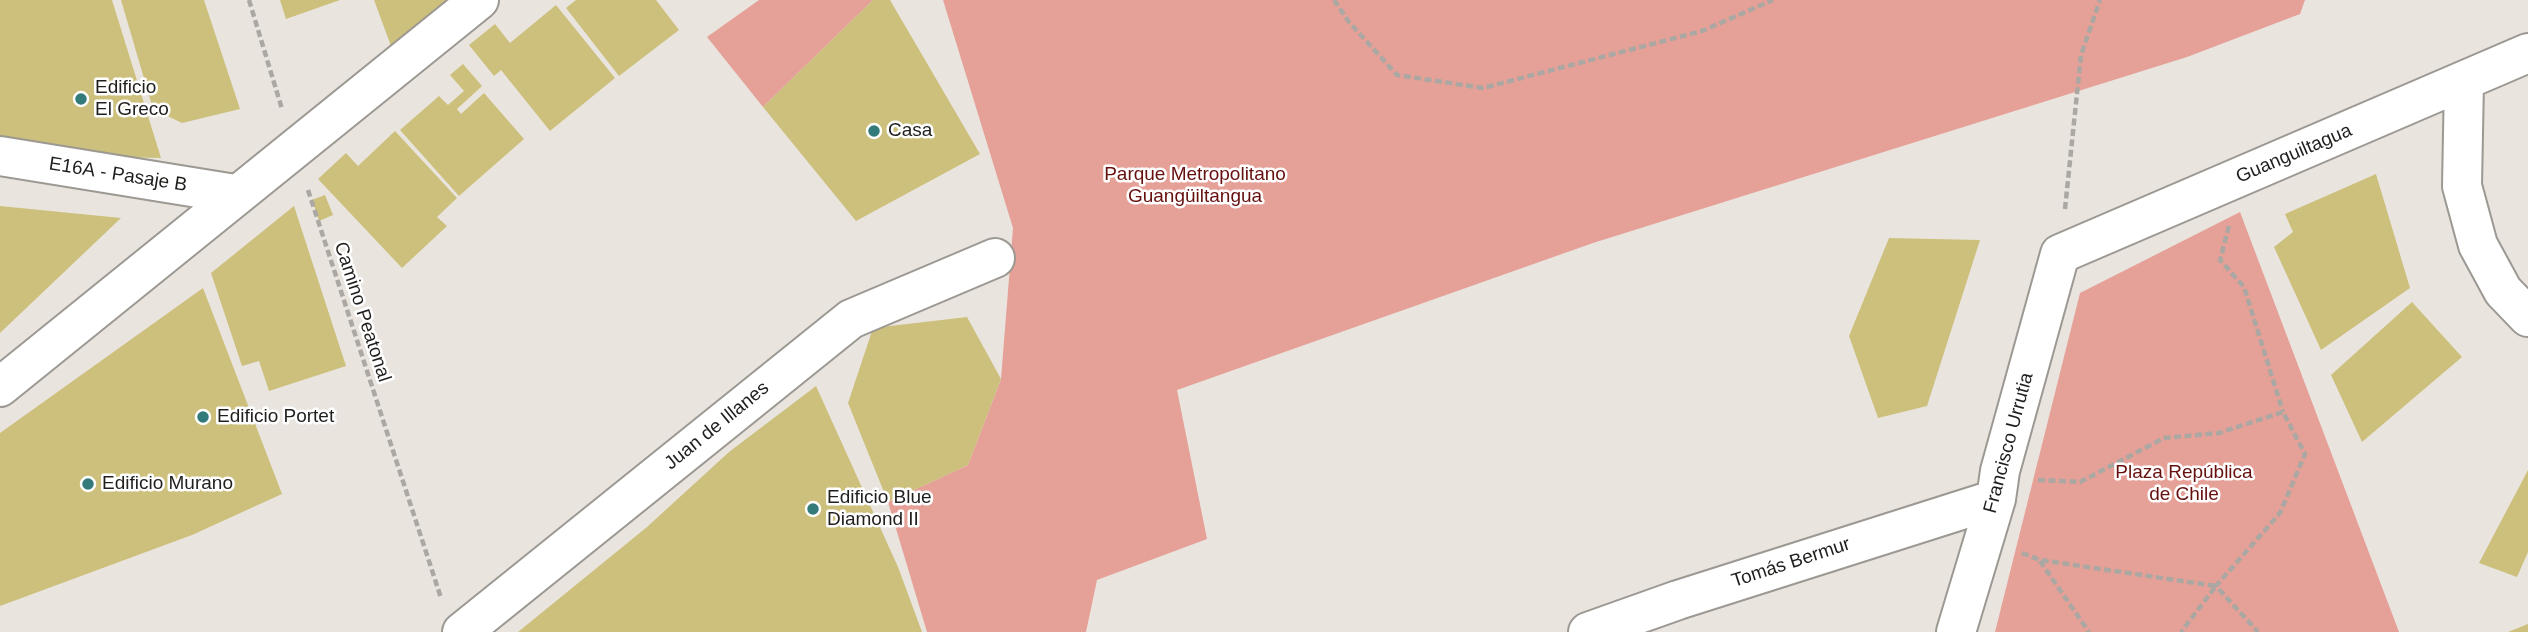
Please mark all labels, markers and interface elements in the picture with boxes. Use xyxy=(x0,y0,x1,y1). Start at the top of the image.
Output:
place label: Edificio El Greco xyxy=(95,77,169,121)
marker: Edificio El Greco xyxy=(73,91,89,107)
street label: Guanguiltagua xyxy=(2233,119,2355,189)
place label: Casa xyxy=(888,120,932,142)
marker: Casa xyxy=(866,123,882,139)
street label: E16A - Pasaje B xyxy=(47,153,189,197)
park label: Parque Metropolitano Guangüiltangua xyxy=(1104,164,1286,208)
street label: Camino Peatonal xyxy=(329,239,395,385)
street label: Francisco Urrutia xyxy=(1979,370,2039,516)
street label: Juan de Illanes xyxy=(660,377,774,475)
place label: Edificio Portet xyxy=(217,406,334,428)
marker: Edificio Portet xyxy=(195,409,211,425)
park label: Plaza República de Chile xyxy=(2115,462,2253,506)
place label: Edificio Murano xyxy=(102,473,233,495)
marker: Edificio Murano xyxy=(80,476,96,492)
place label: Edificio Blue Diamond II xyxy=(827,487,932,531)
marker: Edificio Blue Diamond II xyxy=(805,501,821,517)
street label: Tomás Bermur xyxy=(1729,533,1853,593)

